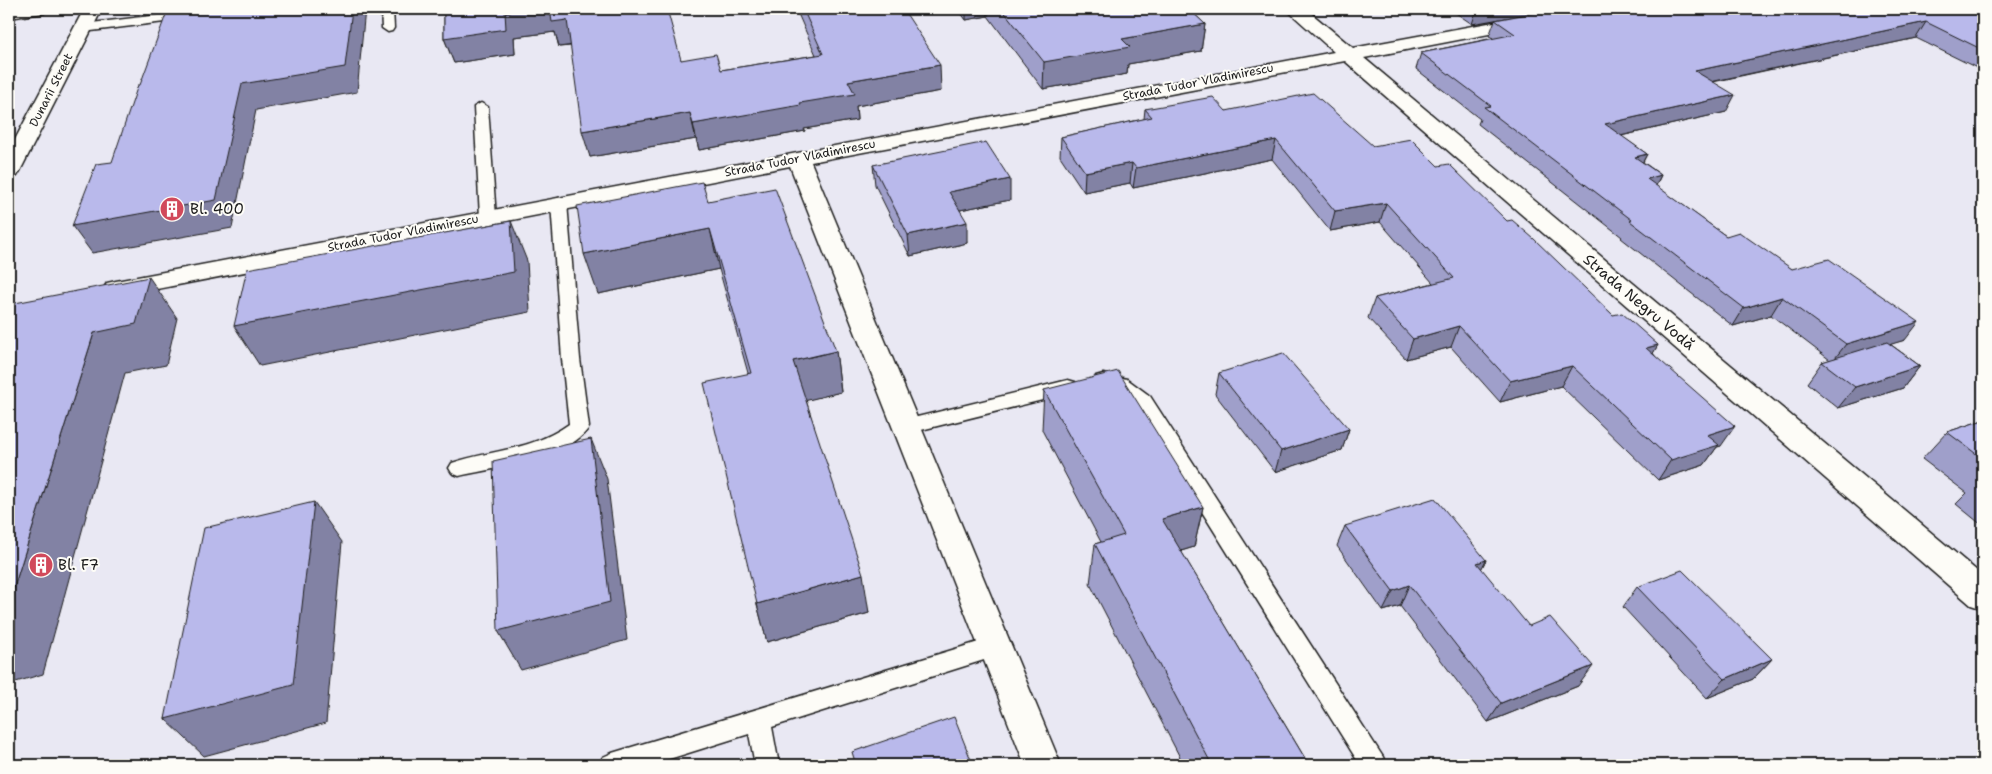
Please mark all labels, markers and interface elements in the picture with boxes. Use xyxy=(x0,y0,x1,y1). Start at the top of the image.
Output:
street label: Dunarii Street xyxy=(26,50,76,130)
street label: Strada Tudor Vladimirescu xyxy=(1121,59,1275,105)
street label: Strada Tudor Vladimirescu xyxy=(723,135,877,181)
building icon: Bl. 400 xyxy=(159,196,185,222)
place label: Bl. 400 xyxy=(190,199,244,219)
street label: Strada Tudor Vladimirescu xyxy=(326,210,480,256)
street label: Strada Negru Vodă xyxy=(1579,249,1699,355)
building icon: Bl. F7 xyxy=(28,552,54,578)
place label: Bl. F7 xyxy=(58,555,99,575)

